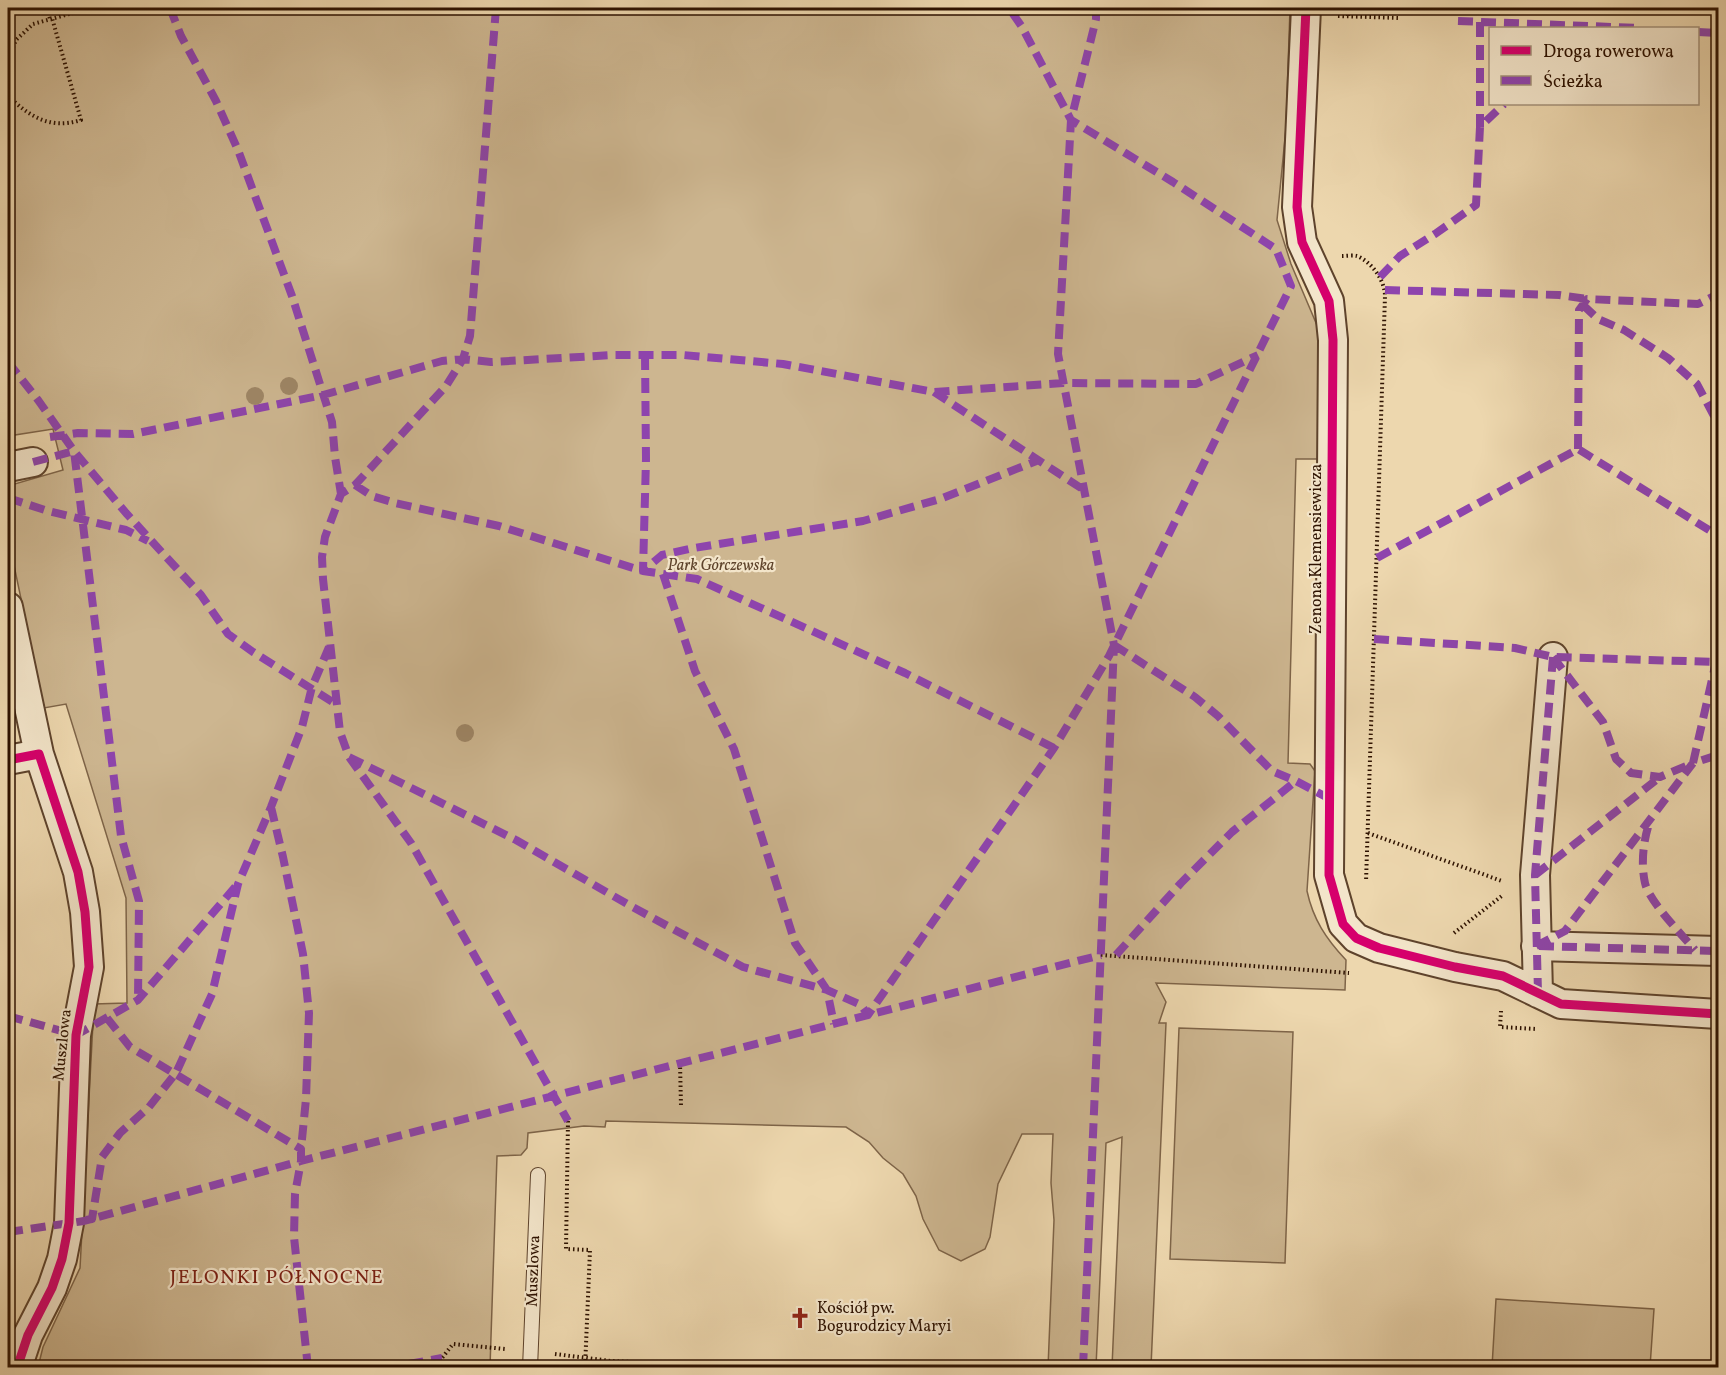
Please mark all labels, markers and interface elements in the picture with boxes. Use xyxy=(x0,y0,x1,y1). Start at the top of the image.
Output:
legend xyxy=(1489,27,1699,105)
text: Droga rowerowa xyxy=(1543,40,1674,65)
text: Ścieżka xyxy=(1543,70,1603,95)
street label: Zenona Klemensiewicza xyxy=(1306,464,1328,634)
park label: Park Górczewska xyxy=(668,555,775,577)
street label: Muszlowa xyxy=(48,1008,78,1082)
street label: Muszlowa xyxy=(522,1235,546,1307)
district label: JELONKI PÓŁNOCNE xyxy=(170,1264,384,1292)
place label: Kościół pw. Bogurodzicy Maryi xyxy=(817,1298,952,1338)
church icon: Kościół pw. Bogurodzicy Maryi xyxy=(788,1306,812,1330)

